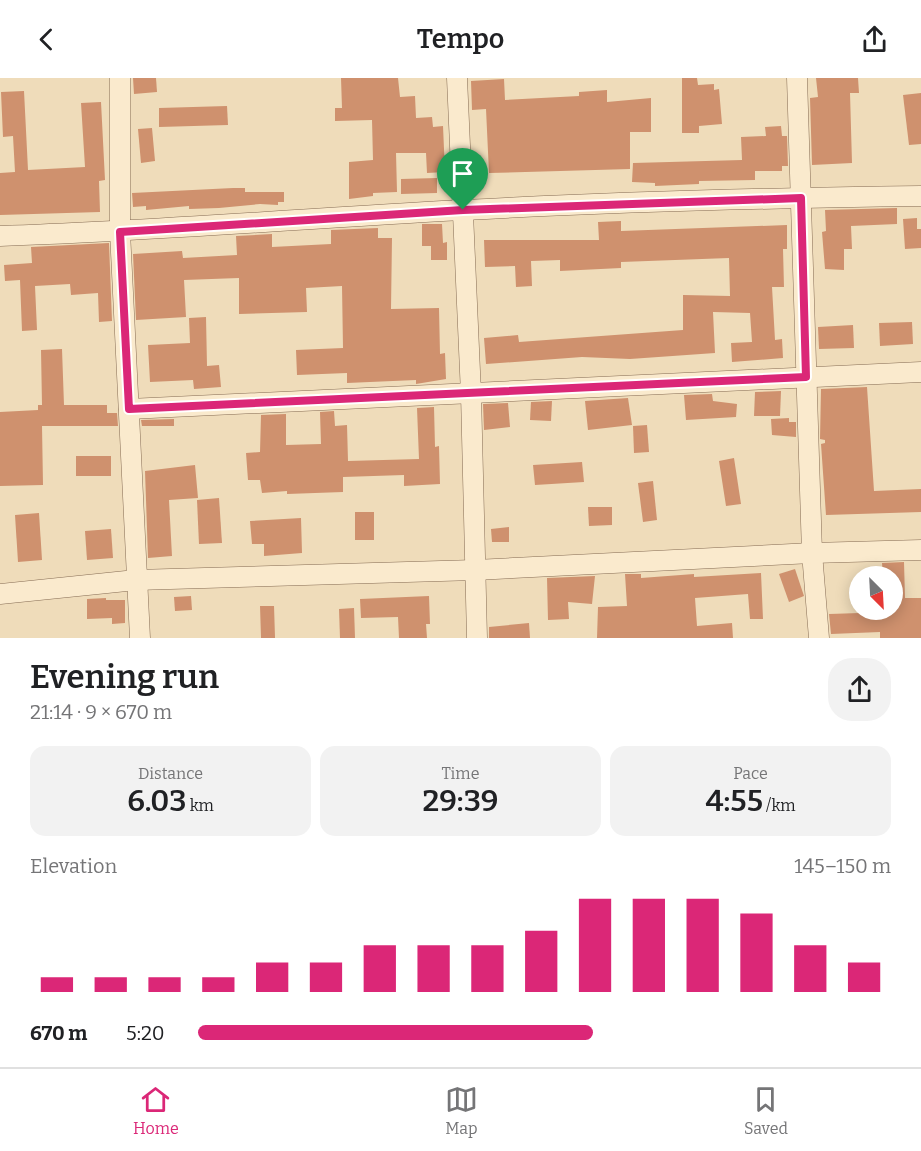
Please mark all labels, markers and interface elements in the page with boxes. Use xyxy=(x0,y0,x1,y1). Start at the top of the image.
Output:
icon: back xyxy=(30,23,63,56)
text: Tempo xyxy=(417,23,504,55)
icon: share xyxy=(858,23,891,56)
pin xyxy=(437,148,488,210)
icon: arrive xyxy=(446,157,479,190)
north arrow xyxy=(849,566,903,620)
map controls xyxy=(849,566,903,620)
text: Evening run xyxy=(30,657,219,697)
button: share xyxy=(828,658,891,721)
text: 21:14 · 9 × 670 m xyxy=(30,700,172,724)
text: Distance xyxy=(138,764,203,783)
text: Time xyxy=(442,764,479,783)
text: Pace xyxy=(733,764,768,783)
text: 6.03 xyxy=(127,783,187,819)
text: 29:39 xyxy=(422,783,499,819)
text: 4:55 xyxy=(706,783,763,819)
text: km xyxy=(187,796,214,815)
text: /km xyxy=(763,796,795,815)
text: Elevation xyxy=(30,854,117,878)
text: 145–150 m xyxy=(794,854,891,878)
text: 670 m xyxy=(30,1021,87,1045)
text: 5:20 xyxy=(126,1021,165,1045)
tab: Home xyxy=(133,1083,179,1138)
tab: Map xyxy=(445,1083,478,1138)
tab: Saved xyxy=(744,1083,788,1138)

